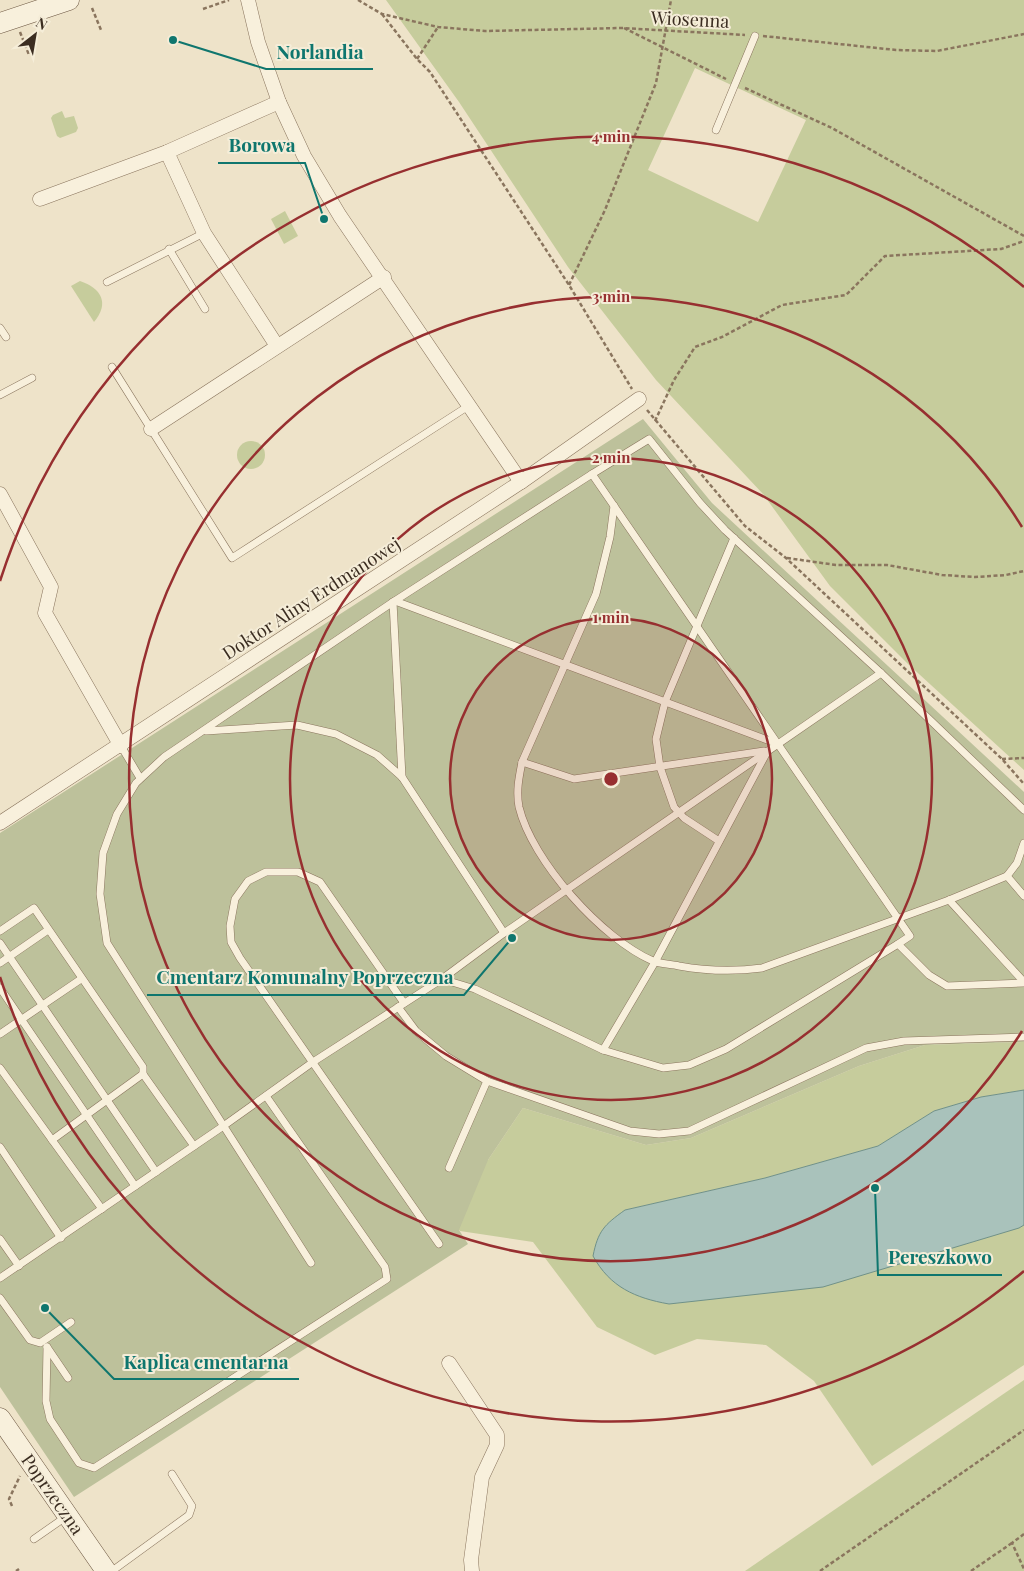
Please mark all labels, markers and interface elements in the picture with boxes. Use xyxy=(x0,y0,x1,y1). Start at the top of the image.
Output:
street label: Wiosenna xyxy=(649,5,730,33)
north arrow xyxy=(10,10,60,60)
text: N xyxy=(33,13,51,34)
callout: Norlandia xyxy=(266,35,373,69)
text: Norlandia xyxy=(276,38,364,64)
text: 4 min xyxy=(592,126,631,146)
callout: Borowa xyxy=(218,129,305,163)
text: Borowa xyxy=(228,131,296,157)
text: 3 min xyxy=(592,286,631,306)
text: 2 min xyxy=(592,447,631,467)
street label: Doktor Aliny Erdmanowej xyxy=(217,531,405,665)
text: 1 min xyxy=(593,607,630,627)
centre of rings xyxy=(602,770,620,788)
callout: Cmentarz Komunalny Poprzeczna xyxy=(147,961,464,995)
text: Cmentarz Komunalny Poprzeczna xyxy=(156,963,454,989)
callout: Pereszkowo xyxy=(878,1241,1002,1275)
text: Pereszkowo xyxy=(888,1243,992,1269)
callout: Kaplica cmentarna xyxy=(114,1345,299,1379)
text: Kaplica cmentarna xyxy=(124,1348,289,1374)
street label: Poprzeczna xyxy=(16,1449,90,1539)

